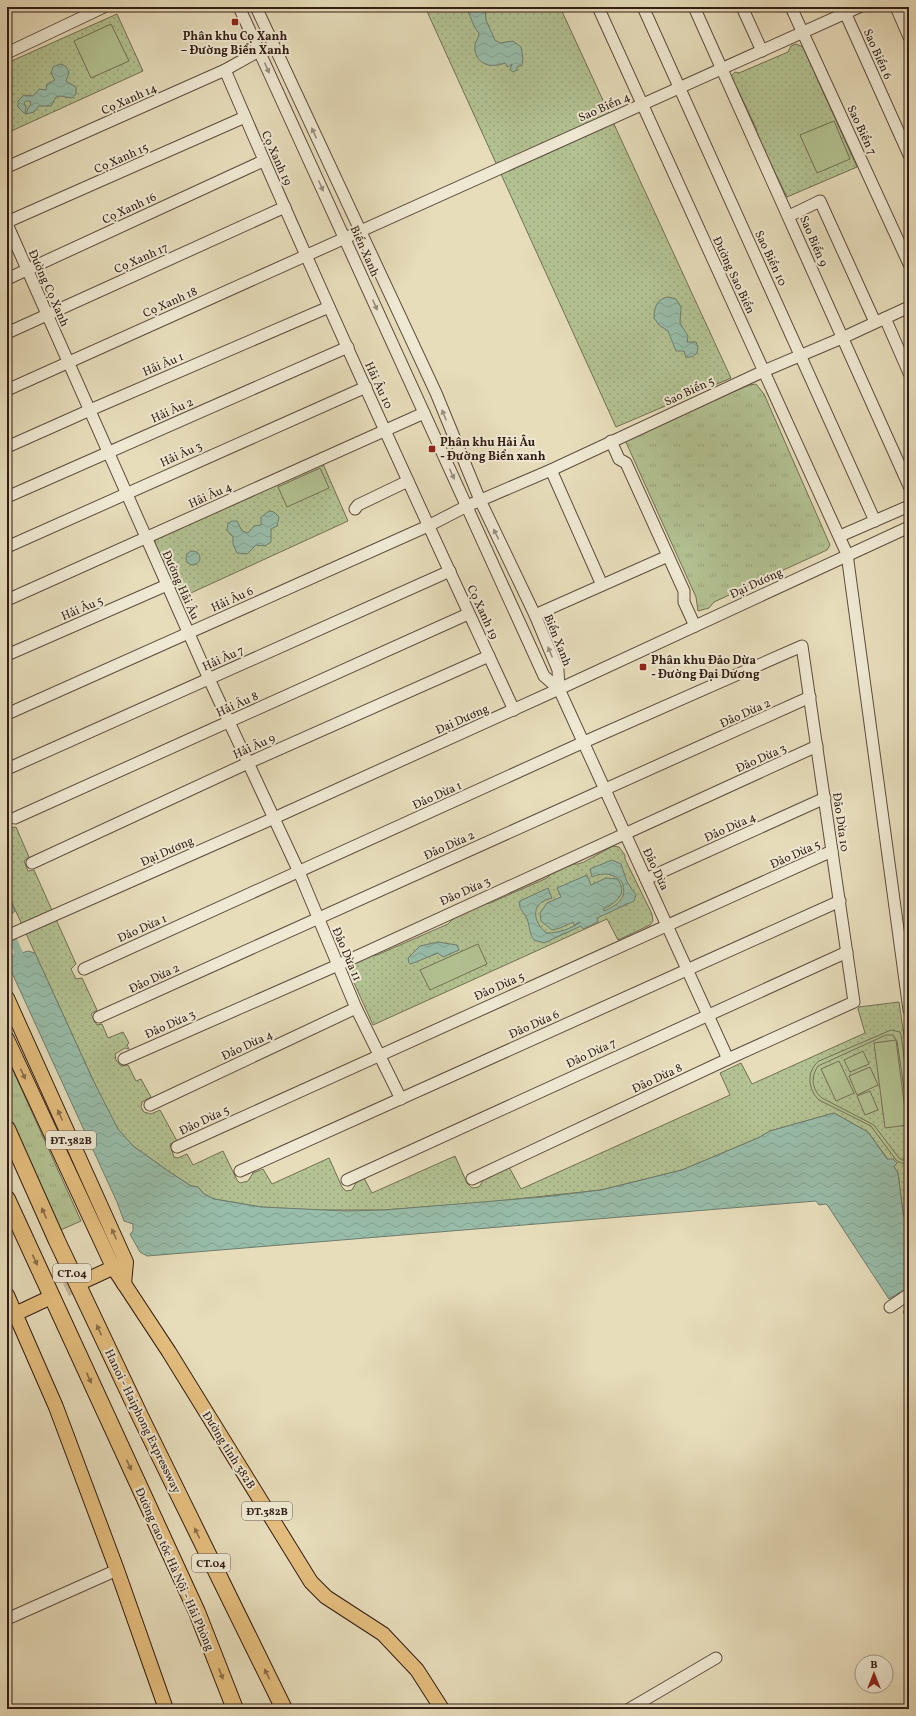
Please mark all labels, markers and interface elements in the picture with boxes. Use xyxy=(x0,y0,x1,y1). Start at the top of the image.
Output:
marker: Phân khu Cọ Xanh – Đường Biển Xanh xyxy=(230,17,240,27)
street label: Sao Biển 6 xyxy=(859,27,895,82)
place label: Phân khu Cọ Xanh – Đường Biển Xanh xyxy=(180,29,290,59)
one-way arrow xyxy=(264,62,270,74)
street label: Cọ Xanh 14 xyxy=(99,81,160,119)
street label: Sao Biển 4 xyxy=(576,89,633,126)
street label: Sao Biển 7 xyxy=(843,103,880,158)
one-way arrow xyxy=(311,127,317,138)
street label: Cọ Xanh 19 xyxy=(257,129,295,188)
street label: Cọ Xanh 15 xyxy=(92,140,151,178)
one-way arrow xyxy=(318,181,324,192)
street label: Cọ Xanh 16 xyxy=(100,189,159,228)
street label: Sao Biển 9 xyxy=(795,213,831,269)
street label: Biển Xanh xyxy=(346,223,383,280)
street label: Sao Biển 10 xyxy=(750,228,790,289)
street label: Đường Sao Biển xyxy=(708,234,758,317)
street label: Cọ Xanh 17 xyxy=(112,240,171,278)
street label: Đường Cọ Xanh xyxy=(24,247,72,330)
street label: Cọ Xanh 18 xyxy=(141,284,200,322)
one-way arrow xyxy=(372,299,378,310)
street label: Hải Âu 1 xyxy=(140,348,186,381)
street label: Hải Âu 10 xyxy=(360,359,397,412)
street label: Sao Biển 5 xyxy=(662,373,717,410)
street label: Hải Âu 2 xyxy=(148,394,196,427)
one-way arrow xyxy=(441,408,447,420)
place label: Phân khu Hải Âu - Đường Biển xanh xyxy=(440,434,546,465)
street label: Hải Âu 3 xyxy=(157,438,205,471)
marker: Phân khu Hải Âu - Đường Biển xanh xyxy=(427,444,437,454)
one-way arrow xyxy=(449,468,455,480)
street label: Hải Âu 4 xyxy=(186,478,234,512)
one-way arrow xyxy=(493,528,499,540)
street label: Đường Hải Âu xyxy=(158,548,203,623)
street label: Đại Dương xyxy=(727,565,785,603)
street label: Hải Âu 6 xyxy=(208,583,256,616)
street label: Cọ Xanh 19 xyxy=(463,583,502,642)
street label: Hải Âu 5 xyxy=(59,592,106,625)
street label: Biển Xanh xyxy=(539,612,575,669)
street label: Hải Âu 7 xyxy=(200,642,247,675)
one-way arrow xyxy=(547,646,554,658)
place label: Phân khu Đảo Dừa - Đường Đại Dương xyxy=(651,653,760,683)
marker: Phân khu Đảo Dừa - Đường Đại Dương xyxy=(638,662,648,672)
street label: Hải Âu 8 xyxy=(213,688,261,721)
street label: Đảo Dừa 2 xyxy=(717,696,773,732)
street label: Đại Dương xyxy=(433,701,491,739)
street label: Hải Âu 9 xyxy=(230,730,278,763)
street label: Đảo Dừa 3 xyxy=(734,741,789,777)
street label: Đảo Dừa 1 xyxy=(410,778,465,814)
street label: Đảo Dừa 10 xyxy=(828,792,852,853)
street label: Đảo Dừa 4 xyxy=(702,809,759,846)
street label: Đảo Dừa 2 xyxy=(421,828,477,864)
street label: Đại Dương xyxy=(138,833,196,871)
street label: Đảo Dừa 5 xyxy=(768,837,823,873)
street label: Đảo Dừa xyxy=(638,846,672,893)
street label: Đảo Dừa 3 xyxy=(438,874,493,910)
street label: Đảo Dừa 1 xyxy=(115,911,170,947)
street label: Đảo Dừa 11 xyxy=(328,925,365,984)
street label: Đảo Dừa 2 xyxy=(127,960,182,998)
street label: Đảo Dừa 5 xyxy=(472,969,527,1005)
street label: Đảo Dừa 3 xyxy=(143,1007,198,1043)
street label: Đảo Dừa 6 xyxy=(507,1007,562,1043)
street label: Đảo Dừa 4 xyxy=(219,1027,276,1065)
street label: Đảo Dừa 7 xyxy=(564,1035,619,1072)
street label: Đảo Dừa 8 xyxy=(630,1060,685,1098)
one-way arrow xyxy=(20,1069,26,1080)
street label: Đảo Dừa 5 xyxy=(177,1102,232,1139)
one-way arrow xyxy=(57,1110,63,1121)
road number: ĐT.382B xyxy=(46,1131,96,1149)
one-way arrow xyxy=(41,1206,47,1218)
one-way arrow xyxy=(110,1227,116,1239)
one-way arrow xyxy=(32,1254,38,1266)
road number: CT.04 xyxy=(53,1264,91,1282)
one-way arrow xyxy=(96,1325,102,1336)
street label: Hanoi - Haiphong Expressway xyxy=(100,1347,184,1497)
one-way arrow xyxy=(86,1373,92,1384)
street label: Đường tỉnh 382B xyxy=(198,1409,258,1492)
one-way arrow xyxy=(126,1460,132,1471)
street label: Đường cao tốc Hà Nội - Hải Phòng xyxy=(131,1485,217,1654)
road number: ĐT.382B xyxy=(242,1502,292,1520)
one-way arrow xyxy=(194,1527,200,1538)
road number: CT.04 xyxy=(192,1554,230,1572)
north arrow xyxy=(854,1654,894,1694)
text: B xyxy=(870,1658,878,1673)
one-way arrow xyxy=(218,1668,224,1680)
one-way arrow xyxy=(264,1668,270,1680)

